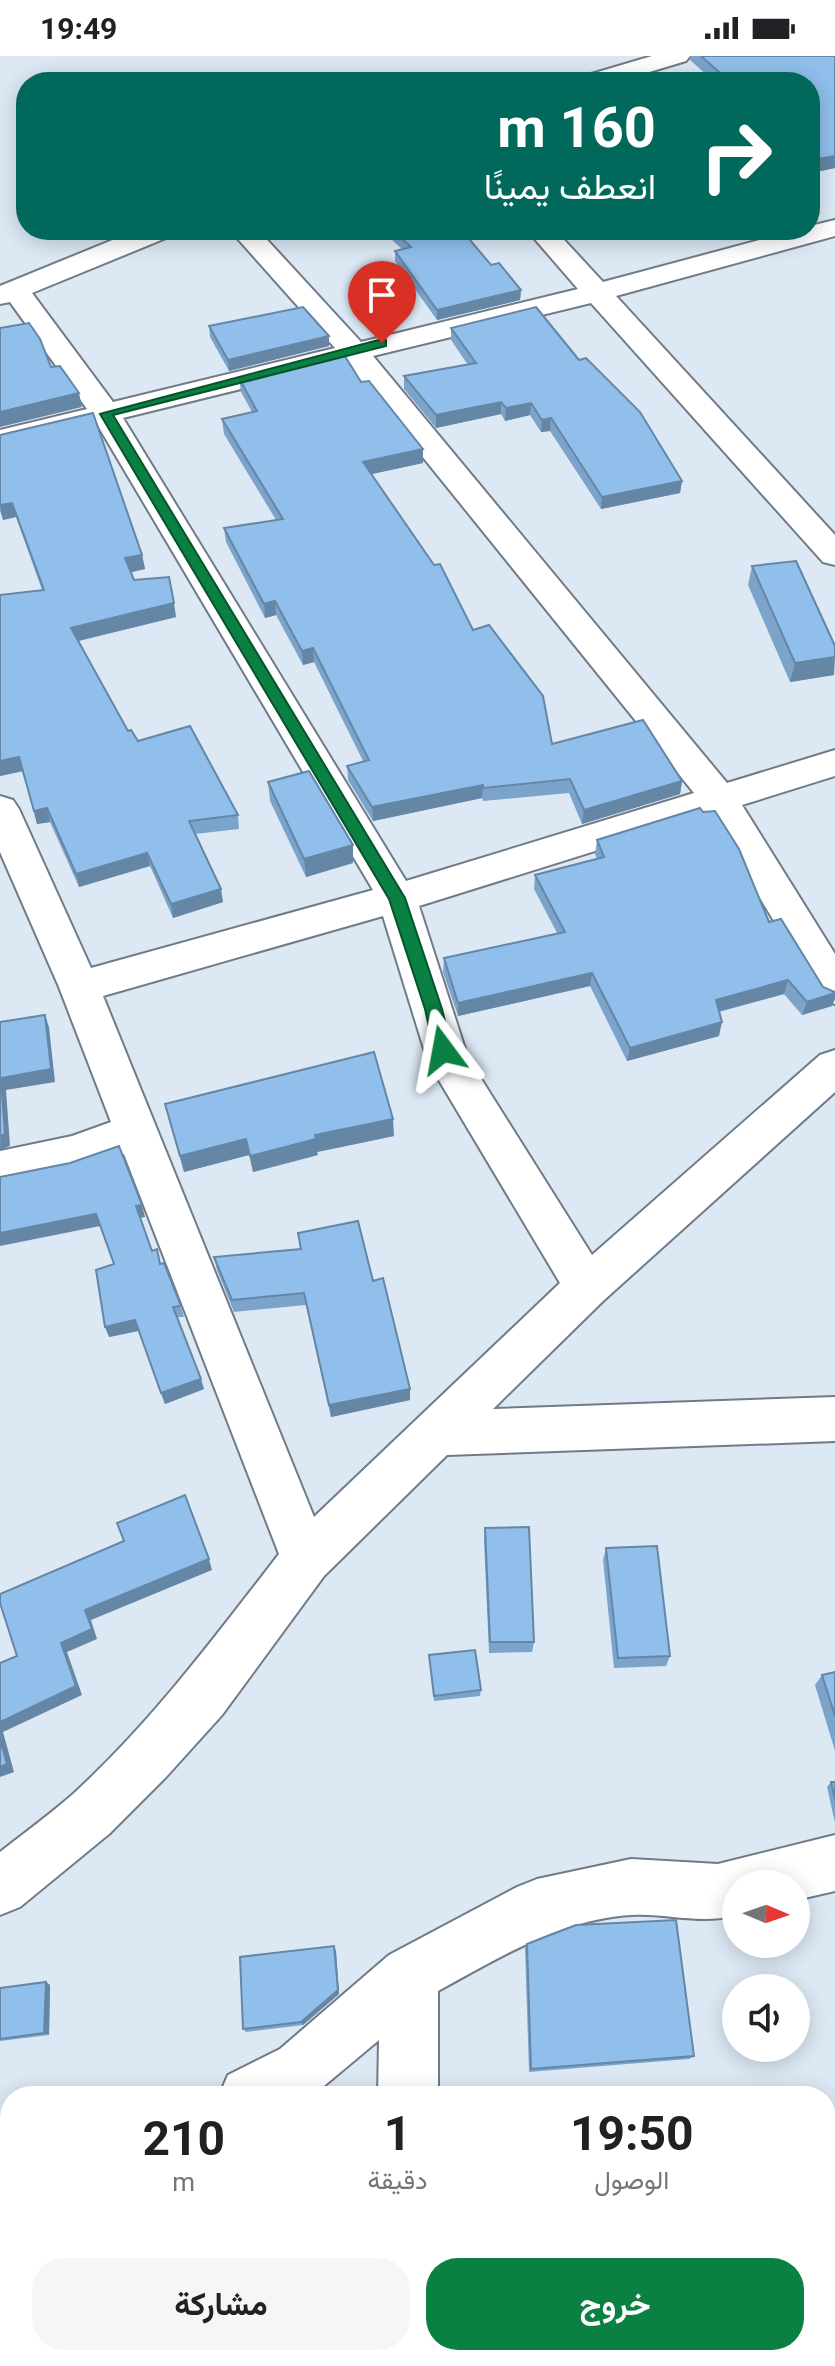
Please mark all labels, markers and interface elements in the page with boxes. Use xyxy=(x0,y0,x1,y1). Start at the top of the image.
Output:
text: 19:49 xyxy=(40,11,117,46)
text: 160 m xyxy=(497,95,656,161)
icon: right xyxy=(684,104,788,208)
text: انعطف يمينًا xyxy=(484,166,656,208)
pin xyxy=(348,261,416,343)
icon: arrive xyxy=(360,273,404,317)
position arrow xyxy=(401,1008,485,1092)
north arrow xyxy=(722,1870,810,1958)
map controls xyxy=(722,1870,810,2062)
button: sound xyxy=(722,1974,810,2062)
text: 1 xyxy=(384,2105,411,2162)
text: 19:50 xyxy=(570,2105,694,2162)
text: 210 xyxy=(142,2110,225,2167)
text: دقيقة xyxy=(367,2165,428,2195)
text: الوصول xyxy=(594,2165,669,2195)
text: m xyxy=(172,2167,195,2197)
button: مشاركة xyxy=(32,2258,410,2350)
button: خروج xyxy=(426,2258,804,2350)

